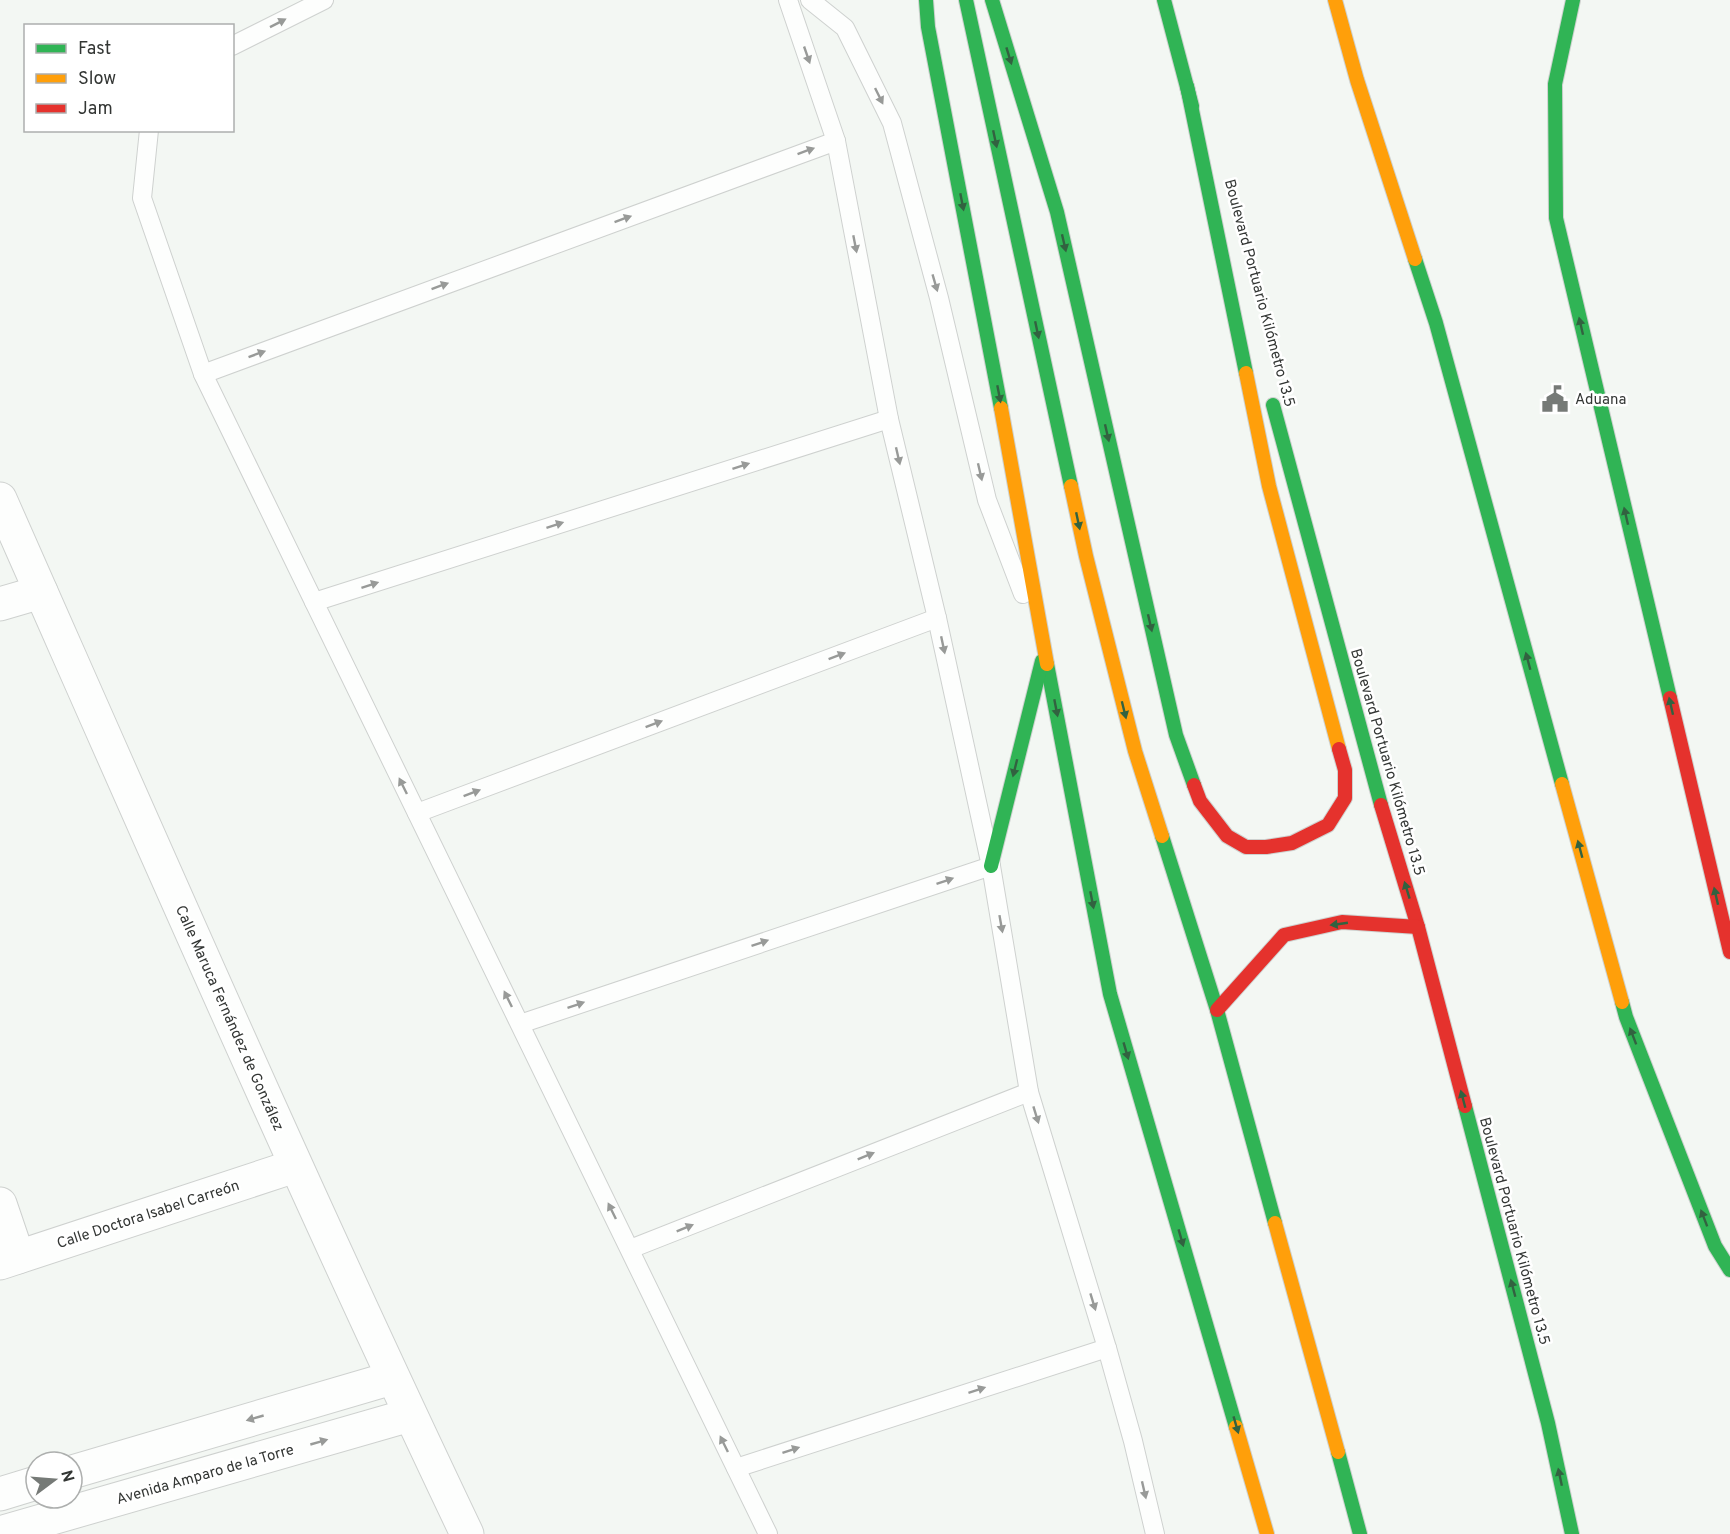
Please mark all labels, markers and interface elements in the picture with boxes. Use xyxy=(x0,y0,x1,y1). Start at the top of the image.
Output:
one-way arrow xyxy=(270,18,287,28)
legend xyxy=(24,24,234,132)
text: Fast xyxy=(78,38,111,61)
one-way arrow xyxy=(802,46,812,64)
one-way arrow xyxy=(1005,47,1015,65)
text: Slow xyxy=(78,68,116,91)
one-way arrow xyxy=(874,88,884,105)
text: Jam xyxy=(78,98,113,121)
one-way arrow xyxy=(991,130,1001,149)
one-way arrow xyxy=(797,146,815,156)
street label: Boulevard Portuario Kilómetro 13.5 xyxy=(1219,177,1298,409)
one-way arrow xyxy=(958,193,967,212)
one-way arrow xyxy=(614,214,632,223)
one-way arrow xyxy=(851,234,860,253)
one-way arrow xyxy=(1060,234,1070,252)
one-way arrow xyxy=(931,274,940,292)
one-way arrow xyxy=(432,281,450,291)
one-way arrow xyxy=(1576,317,1586,336)
one-way arrow xyxy=(1032,321,1042,339)
one-way arrow xyxy=(249,349,267,359)
one-way arrow xyxy=(994,384,1003,403)
public building icon: Aduana xyxy=(1540,384,1570,414)
place label: Aduana xyxy=(1575,391,1627,410)
one-way arrow xyxy=(1103,424,1112,443)
one-way arrow xyxy=(893,446,903,465)
one-way arrow xyxy=(732,461,750,470)
one-way arrow xyxy=(976,463,986,482)
one-way arrow xyxy=(1621,507,1631,525)
one-way arrow xyxy=(1074,511,1083,530)
one-way arrow xyxy=(546,520,564,529)
one-way arrow xyxy=(361,579,379,589)
one-way arrow xyxy=(1146,614,1156,633)
one-way arrow xyxy=(938,636,948,655)
street label: Boulevard Portuario Kilómetro 13.5 xyxy=(1345,647,1428,878)
one-way arrow xyxy=(828,651,846,660)
one-way arrow xyxy=(1523,652,1533,670)
one-way arrow xyxy=(1666,697,1676,715)
one-way arrow xyxy=(1052,699,1061,718)
one-way arrow xyxy=(1120,701,1130,719)
one-way arrow xyxy=(645,719,663,729)
one-way arrow xyxy=(1010,759,1020,778)
one-way arrow xyxy=(399,777,408,794)
one-way arrow xyxy=(463,788,481,798)
one-way arrow xyxy=(1575,840,1584,858)
one-way arrow xyxy=(936,876,954,885)
one-way arrow xyxy=(1402,881,1411,899)
one-way arrow xyxy=(1711,886,1721,905)
one-way arrow xyxy=(1088,890,1097,909)
street label: Calle Maruca Fernández de González xyxy=(170,903,287,1134)
one-way arrow xyxy=(996,914,1005,933)
one-way arrow xyxy=(1329,919,1348,928)
one-way arrow xyxy=(752,938,770,948)
one-way arrow xyxy=(503,990,512,1007)
one-way arrow xyxy=(567,1000,585,1010)
one-way arrow xyxy=(1628,1027,1638,1045)
one-way arrow xyxy=(1122,1042,1131,1060)
one-way arrow xyxy=(1458,1090,1467,1108)
one-way arrow xyxy=(1032,1106,1041,1124)
street label: Boulevard Portuario Kilómetro 13.5 xyxy=(1474,1115,1553,1347)
one-way arrow xyxy=(857,1151,875,1161)
street label: Calle Doctora Isabel Carreón xyxy=(55,1177,242,1254)
one-way arrow xyxy=(607,1203,616,1220)
one-way arrow xyxy=(1699,1209,1709,1227)
one-way arrow xyxy=(676,1223,694,1233)
one-way arrow xyxy=(1177,1229,1186,1247)
one-way arrow xyxy=(1507,1278,1517,1297)
one-way arrow xyxy=(1089,1293,1098,1311)
one-way arrow xyxy=(968,1384,986,1394)
one-way arrow xyxy=(246,1414,264,1423)
one-way arrow xyxy=(1231,1416,1241,1434)
one-way arrow xyxy=(720,1435,729,1452)
one-way arrow xyxy=(310,1437,328,1446)
street label: Avenida Amparo de la Torre xyxy=(114,1441,296,1510)
one-way arrow xyxy=(782,1444,800,1454)
north arrow xyxy=(24,1450,84,1510)
one-way arrow xyxy=(1554,1467,1564,1486)
text: N xyxy=(55,1468,78,1485)
one-way arrow xyxy=(1140,1481,1150,1499)

